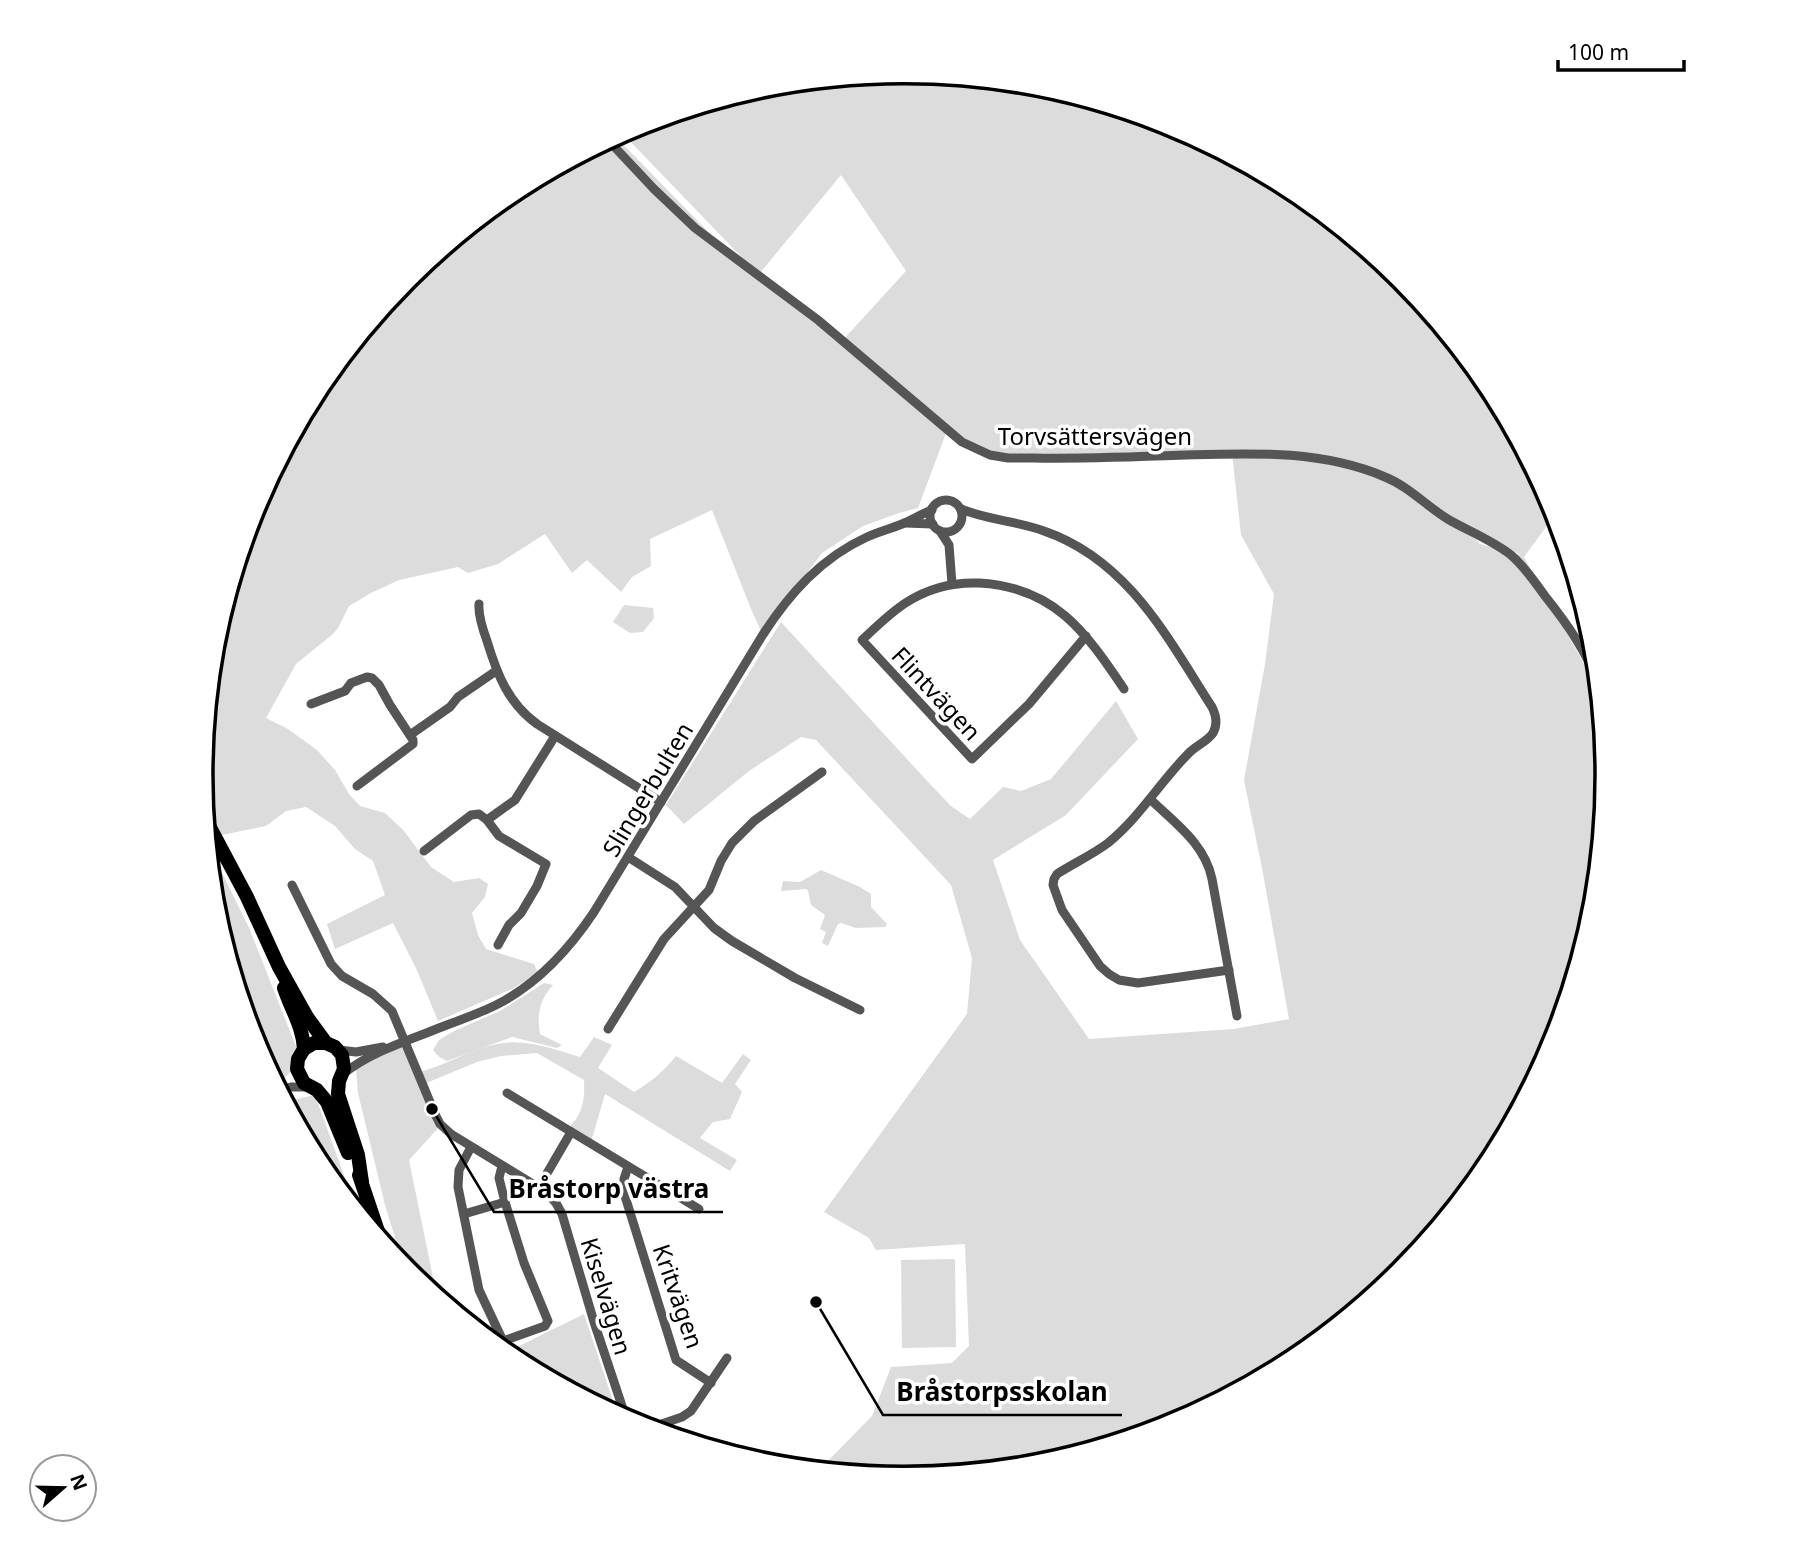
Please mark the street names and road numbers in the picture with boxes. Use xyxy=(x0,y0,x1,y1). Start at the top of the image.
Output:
street label: Torvsättersvägen xyxy=(998,419,1192,452)
street label: Flintvägen xyxy=(885,639,989,747)
street label: Slingerbulten xyxy=(594,716,700,862)
street label: Kiselvägen xyxy=(574,1233,640,1359)
street label: Kritvägen xyxy=(646,1239,712,1353)

